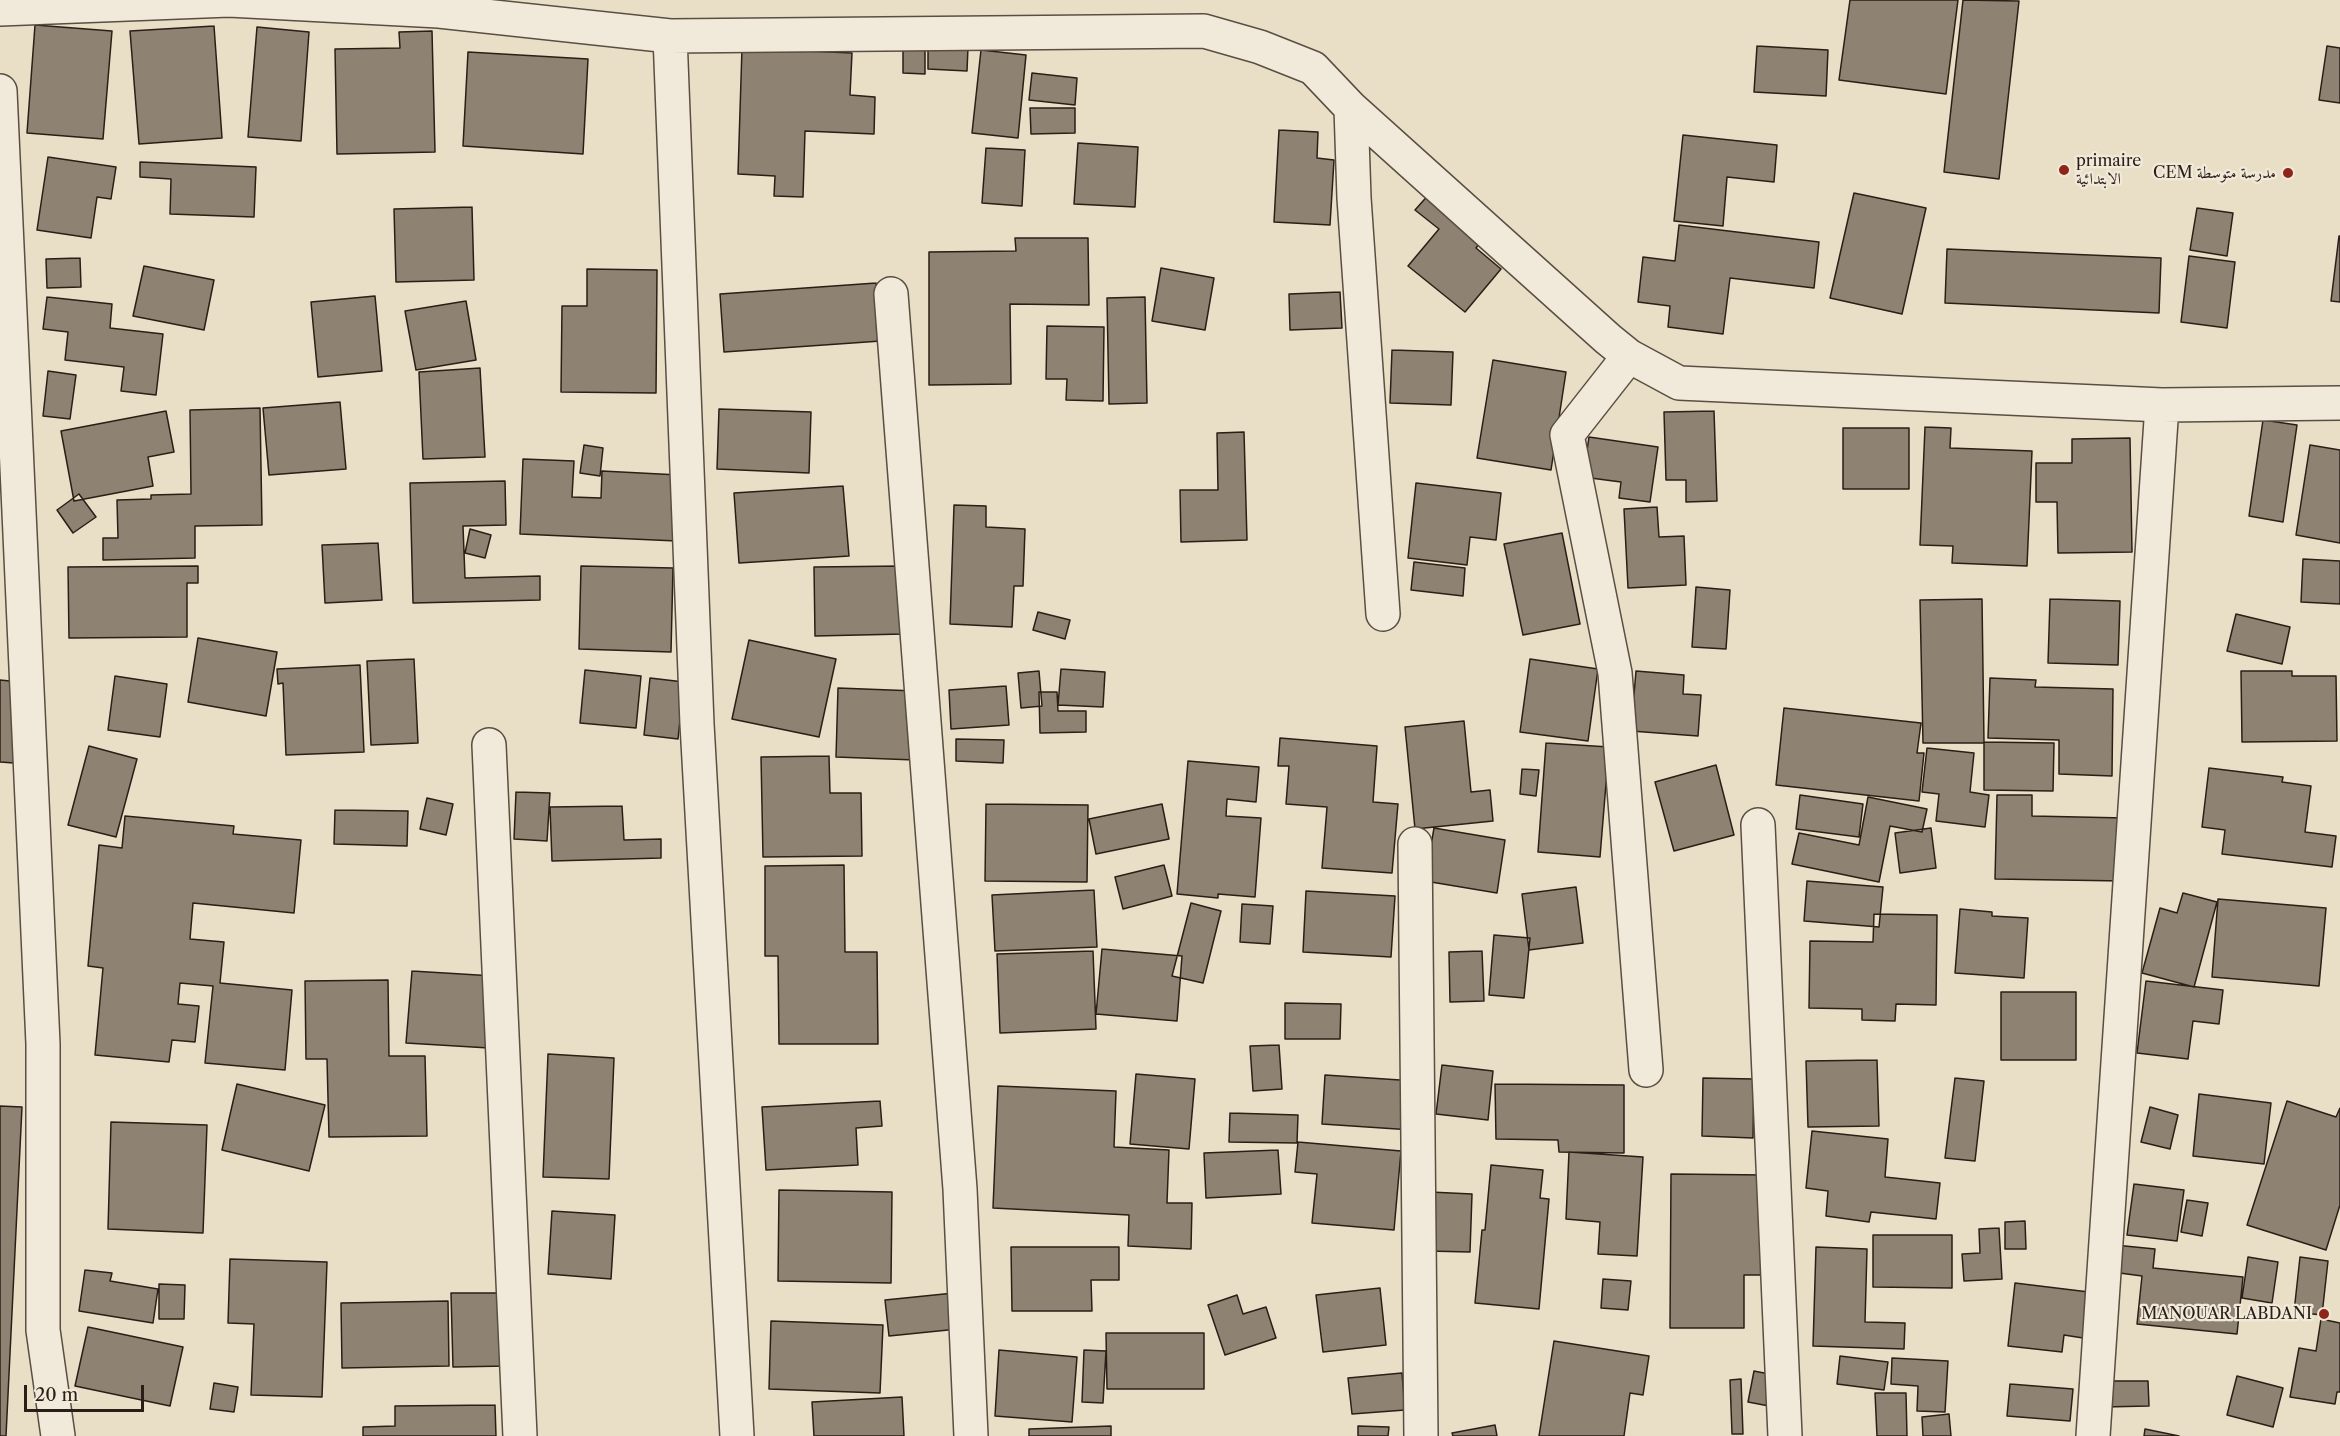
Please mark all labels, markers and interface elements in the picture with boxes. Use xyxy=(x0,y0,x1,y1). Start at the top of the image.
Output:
place label: primaire الابتدائية xyxy=(2076,151,2141,189)
marker: primaire الابتدائية xyxy=(2057,163,2071,177)
place label: CEM مدرسة متوسطة xyxy=(2153,163,2276,183)
marker: CEM مدرسة متوسطة xyxy=(2281,166,2295,180)
place label: MANOUAR LABDANI xyxy=(2141,1304,2312,1324)
marker: MANOUAR LABDANI xyxy=(2317,1307,2331,1321)
scale bar xyxy=(27,1373,147,1411)
text: 20 m xyxy=(35,1384,78,1406)

